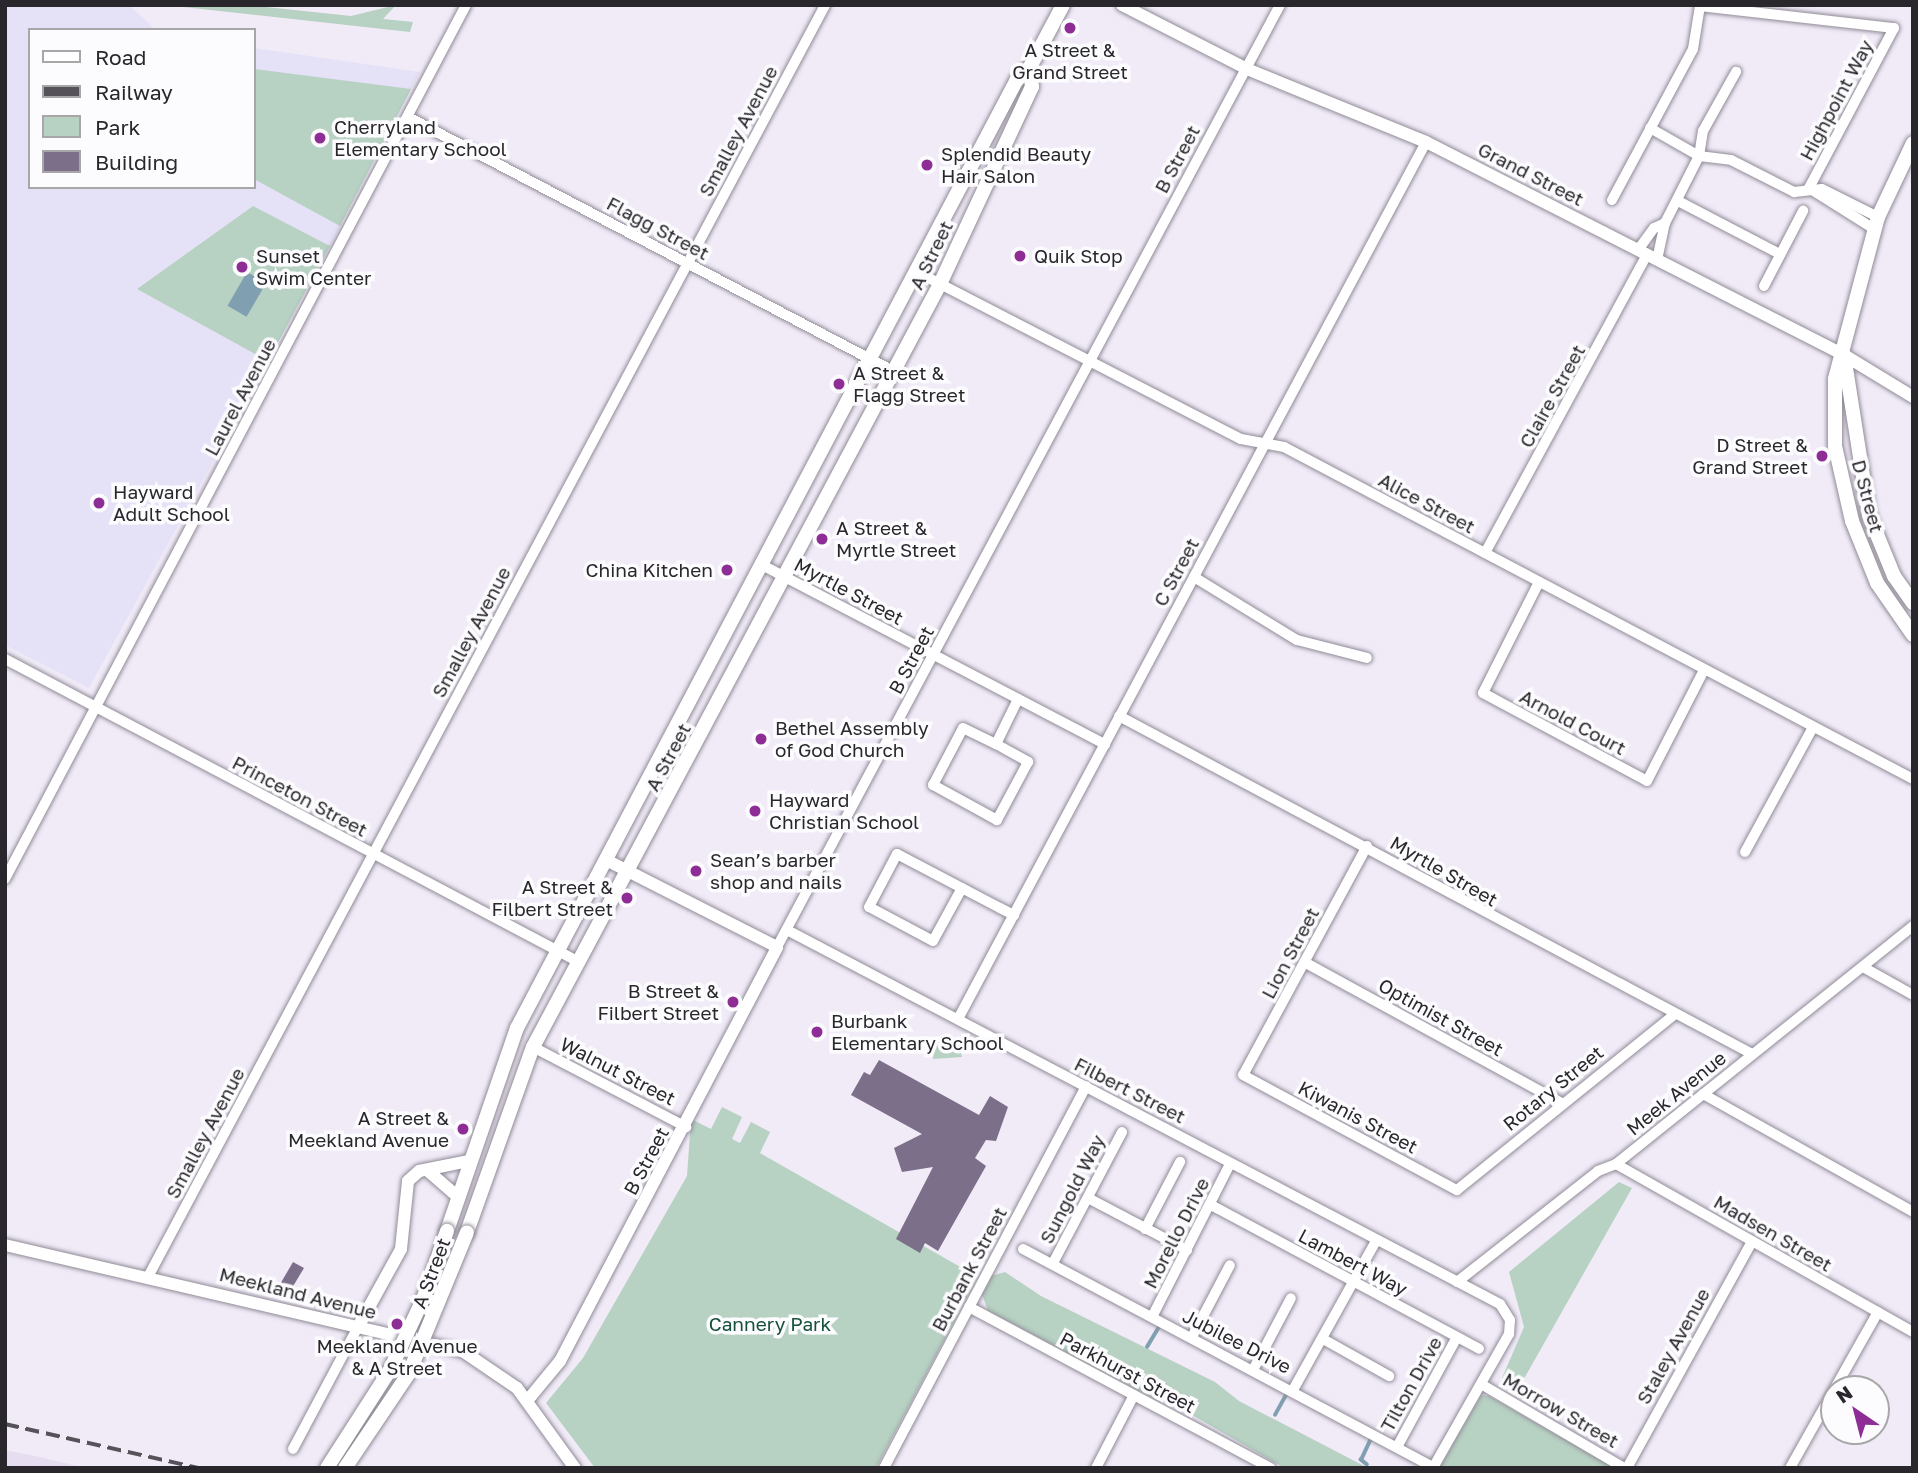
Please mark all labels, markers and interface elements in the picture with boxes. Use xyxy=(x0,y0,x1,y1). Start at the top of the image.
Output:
marker: A Street & Grand Street xyxy=(1062,20,1078,36)
legend xyxy=(28,28,256,189)
street label: Highpoint Way xyxy=(1795,36,1877,164)
place label: A Street & Grand Street xyxy=(1012,39,1128,83)
text: Road xyxy=(95,44,146,70)
street label: Smalley Avenue xyxy=(694,62,782,200)
text: Railway xyxy=(95,79,173,105)
text: Park xyxy=(95,114,140,140)
place label: Cherryland Elementary School xyxy=(334,116,507,160)
street label: B Street xyxy=(1150,121,1204,197)
marker: Cherryland Elementary School xyxy=(312,130,328,146)
street label: Grand Street xyxy=(1474,138,1588,210)
place label: Splendid Beauty Hair Salon xyxy=(941,143,1091,187)
text: Building xyxy=(95,149,178,175)
marker: Splendid Beauty Hair Salon xyxy=(919,157,935,173)
street label: Flagg Street xyxy=(603,192,713,264)
street label: A Street xyxy=(905,217,957,293)
place label: Sunset Swim Center xyxy=(256,245,371,289)
place label: Quik Stop xyxy=(1034,245,1123,267)
marker: Quik Stop xyxy=(1012,248,1028,264)
marker: Sunset Swim Center xyxy=(234,259,250,275)
street label: Laurel Avenue xyxy=(200,335,280,459)
street label: Claire Street xyxy=(1514,341,1590,451)
place label: A Street & Flagg Street xyxy=(853,362,965,406)
marker: A Street & Flagg Street xyxy=(831,376,847,392)
place label: D Street & Grand Street xyxy=(1692,434,1808,478)
marker: D Street & Grand Street xyxy=(1814,448,1830,464)
street label: D Street xyxy=(1847,457,1889,535)
street label: Alice Street xyxy=(1375,468,1479,538)
place label: Hayward Adult School xyxy=(113,481,230,525)
marker: Hayward Adult School xyxy=(91,495,107,511)
place label: A Street & Myrtle Street xyxy=(836,517,956,561)
marker: A Street & Myrtle Street xyxy=(814,531,830,547)
street label: C Street xyxy=(1149,534,1203,610)
street label: Myrtle Street xyxy=(791,553,907,629)
place label: China Kitchen xyxy=(586,559,713,581)
marker: China Kitchen xyxy=(719,562,735,578)
street label: Smalley Avenue xyxy=(427,563,515,701)
street label: B Street xyxy=(884,622,938,698)
street label: Arnold Court xyxy=(1516,685,1630,759)
place label: Bethel Assembly of God Church xyxy=(775,717,929,761)
street label: A Street xyxy=(641,719,695,795)
marker: Bethel Assembly of God Church xyxy=(753,731,769,747)
street label: Princeton Street xyxy=(229,751,371,841)
place label: Hayward Christian School xyxy=(769,789,919,833)
marker: Hayward Christian School xyxy=(747,803,763,819)
street label: Myrtle Street xyxy=(1386,831,1502,911)
place label: Sean’s barber shop and nails xyxy=(710,849,842,893)
marker: Sean’s barber shop and nails xyxy=(688,863,704,879)
place label: A Street & Filbert Street xyxy=(491,876,613,920)
marker: A Street & Filbert Street xyxy=(619,890,635,906)
street label: Lion Street xyxy=(1256,904,1324,1002)
street label: Optimist Street xyxy=(1375,973,1507,1061)
place label: B Street & Filbert Street xyxy=(597,980,719,1024)
marker: B Street & Filbert Street xyxy=(725,994,741,1010)
place label: Burbank Elementary School xyxy=(831,1010,1004,1054)
marker: Burbank Elementary School xyxy=(809,1024,825,1040)
street label: Walnut Street xyxy=(557,1032,679,1110)
street label: Rotary Street xyxy=(1498,1041,1608,1135)
street label: Meek Avenue xyxy=(1622,1046,1730,1140)
street label: Filbert Street xyxy=(1071,1052,1189,1128)
street label: Smalley Avenue xyxy=(161,1064,249,1202)
street label: Kiwanis Street xyxy=(1294,1076,1422,1158)
place label: A Street & Meekland Avenue xyxy=(288,1107,449,1151)
marker: A Street & Meekland Avenue xyxy=(455,1121,471,1137)
street label: B Street xyxy=(619,1123,673,1199)
street label: Sungold Way xyxy=(1035,1131,1109,1247)
street label: Morello Drive xyxy=(1138,1174,1214,1292)
street label: Madsen Street xyxy=(1710,1190,1836,1276)
street label: Burbank Street xyxy=(927,1203,1011,1335)
street label: Lambert Way xyxy=(1295,1224,1411,1300)
street label: A Street xyxy=(407,1235,455,1311)
street label: Meekland Avenue xyxy=(217,1262,379,1324)
street label: Staley Avenue xyxy=(1632,1284,1714,1408)
street label: Jubilee Drive xyxy=(1179,1304,1295,1378)
park label: Cannery Park xyxy=(709,1313,831,1335)
marker: Meekland Avenue & A Street xyxy=(389,1316,405,1332)
street label: Parkhurst Street xyxy=(1056,1327,1200,1417)
street label: Tilton Drive xyxy=(1376,1333,1446,1435)
place label: Meekland Avenue & A Street xyxy=(316,1335,478,1379)
street label: Morrow Street xyxy=(1499,1368,1623,1452)
north arrow xyxy=(1820,1375,1890,1445)
text: N xyxy=(1831,1380,1856,1408)

